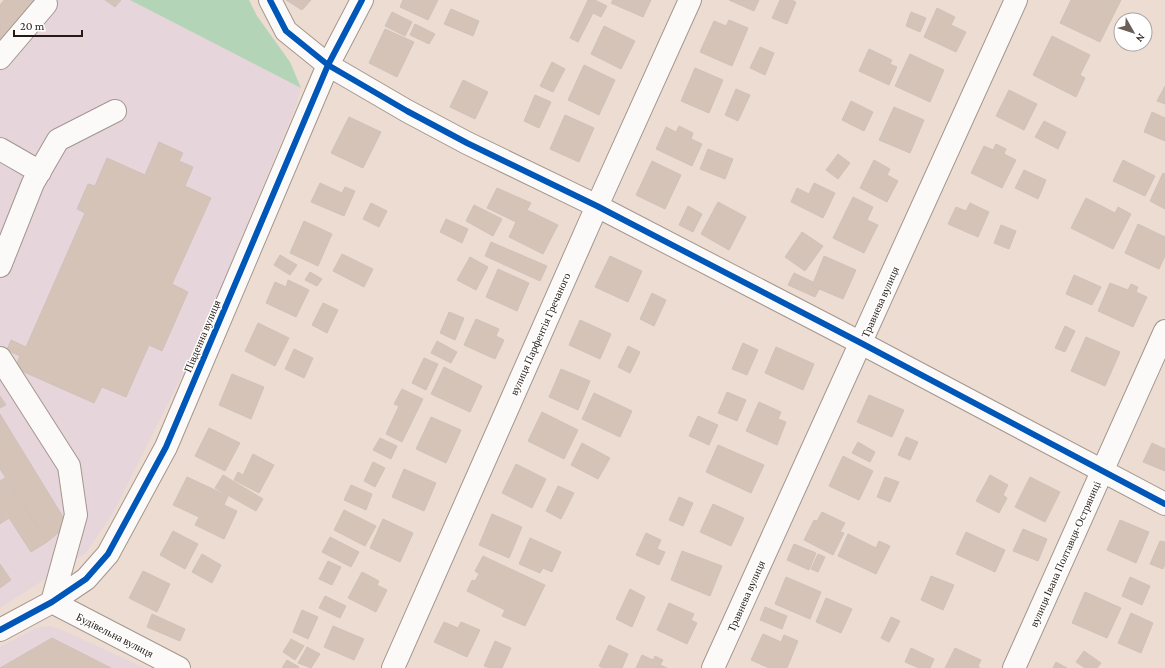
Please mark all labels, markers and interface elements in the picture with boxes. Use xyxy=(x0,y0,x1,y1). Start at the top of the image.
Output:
scale bar xyxy=(14,12,82,38)
north arrow xyxy=(1113,12,1153,52)
text: 20 m xyxy=(20,19,45,33)
text: N xyxy=(1133,32,1148,45)
street label: Травнева вулиця xyxy=(859,264,901,340)
street label: вулиця Парфентія Гречаного xyxy=(508,270,573,397)
street label: Південна вулиця xyxy=(181,298,223,374)
street label: вулиця Івана Полтавця-Остряниці xyxy=(1027,479,1103,629)
street label: Травнева вулиця xyxy=(725,558,767,634)
street label: Будівельна вулиця xyxy=(74,610,156,660)

